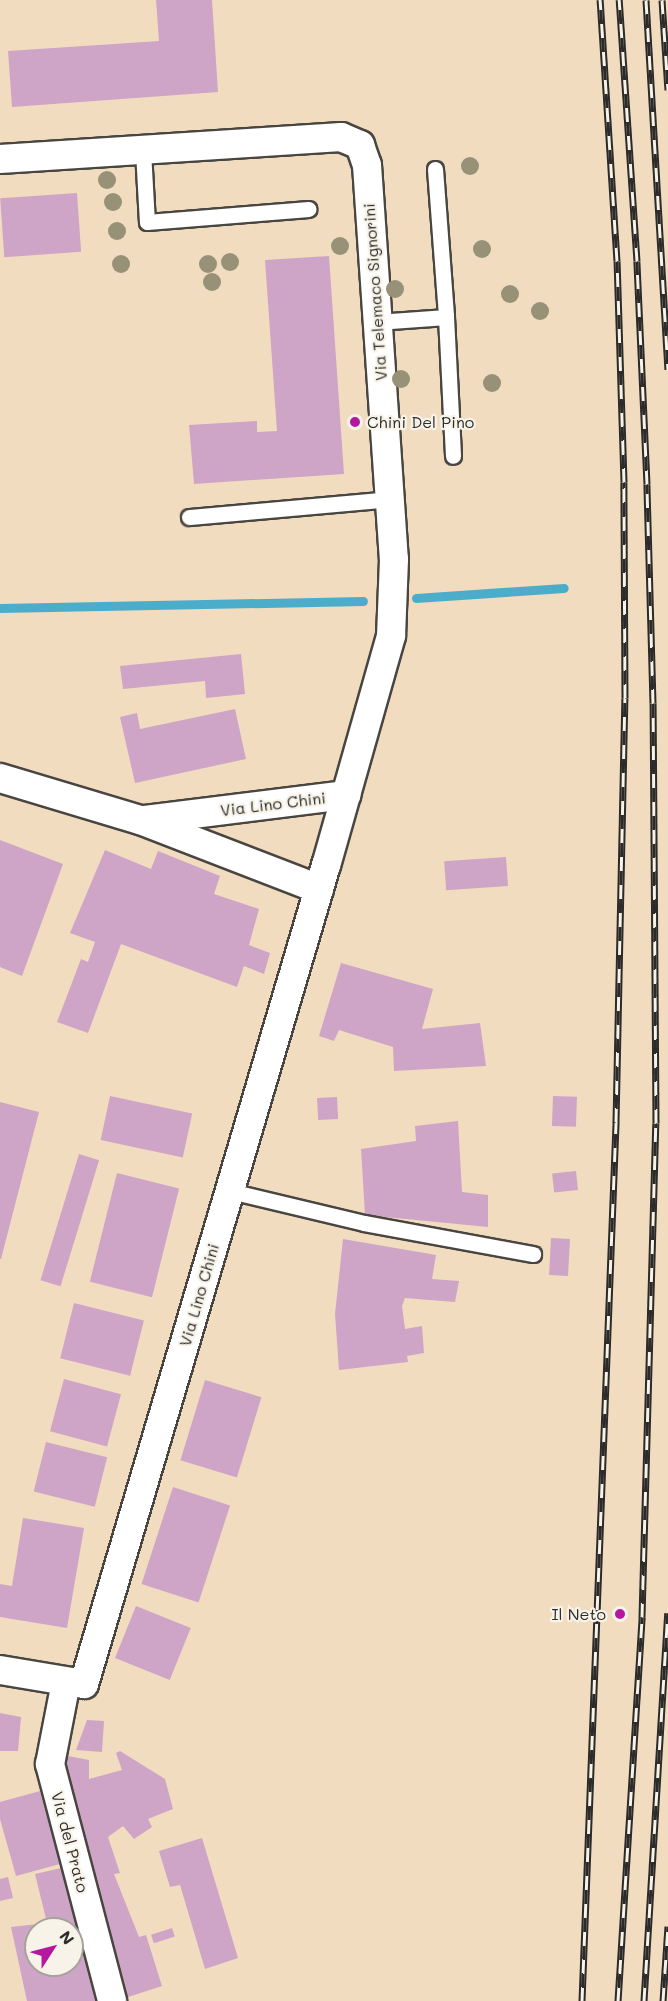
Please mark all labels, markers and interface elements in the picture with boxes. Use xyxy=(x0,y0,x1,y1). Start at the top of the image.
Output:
street label: Via Telemaco Signorini xyxy=(359,203,391,381)
place label: Chini Del Pino xyxy=(367,412,474,432)
marker: Chini Del Pino xyxy=(348,415,362,429)
street label: Via Lino Chini xyxy=(219,788,327,820)
street label: Via Lino Chini xyxy=(175,1241,223,1349)
place label: Il Neto xyxy=(552,1604,606,1624)
marker: Il Neto xyxy=(611,1605,629,1623)
street label: Via del Prato xyxy=(47,1789,93,1895)
north arrow xyxy=(24,1917,84,1977)
text: N xyxy=(55,1926,79,1948)

